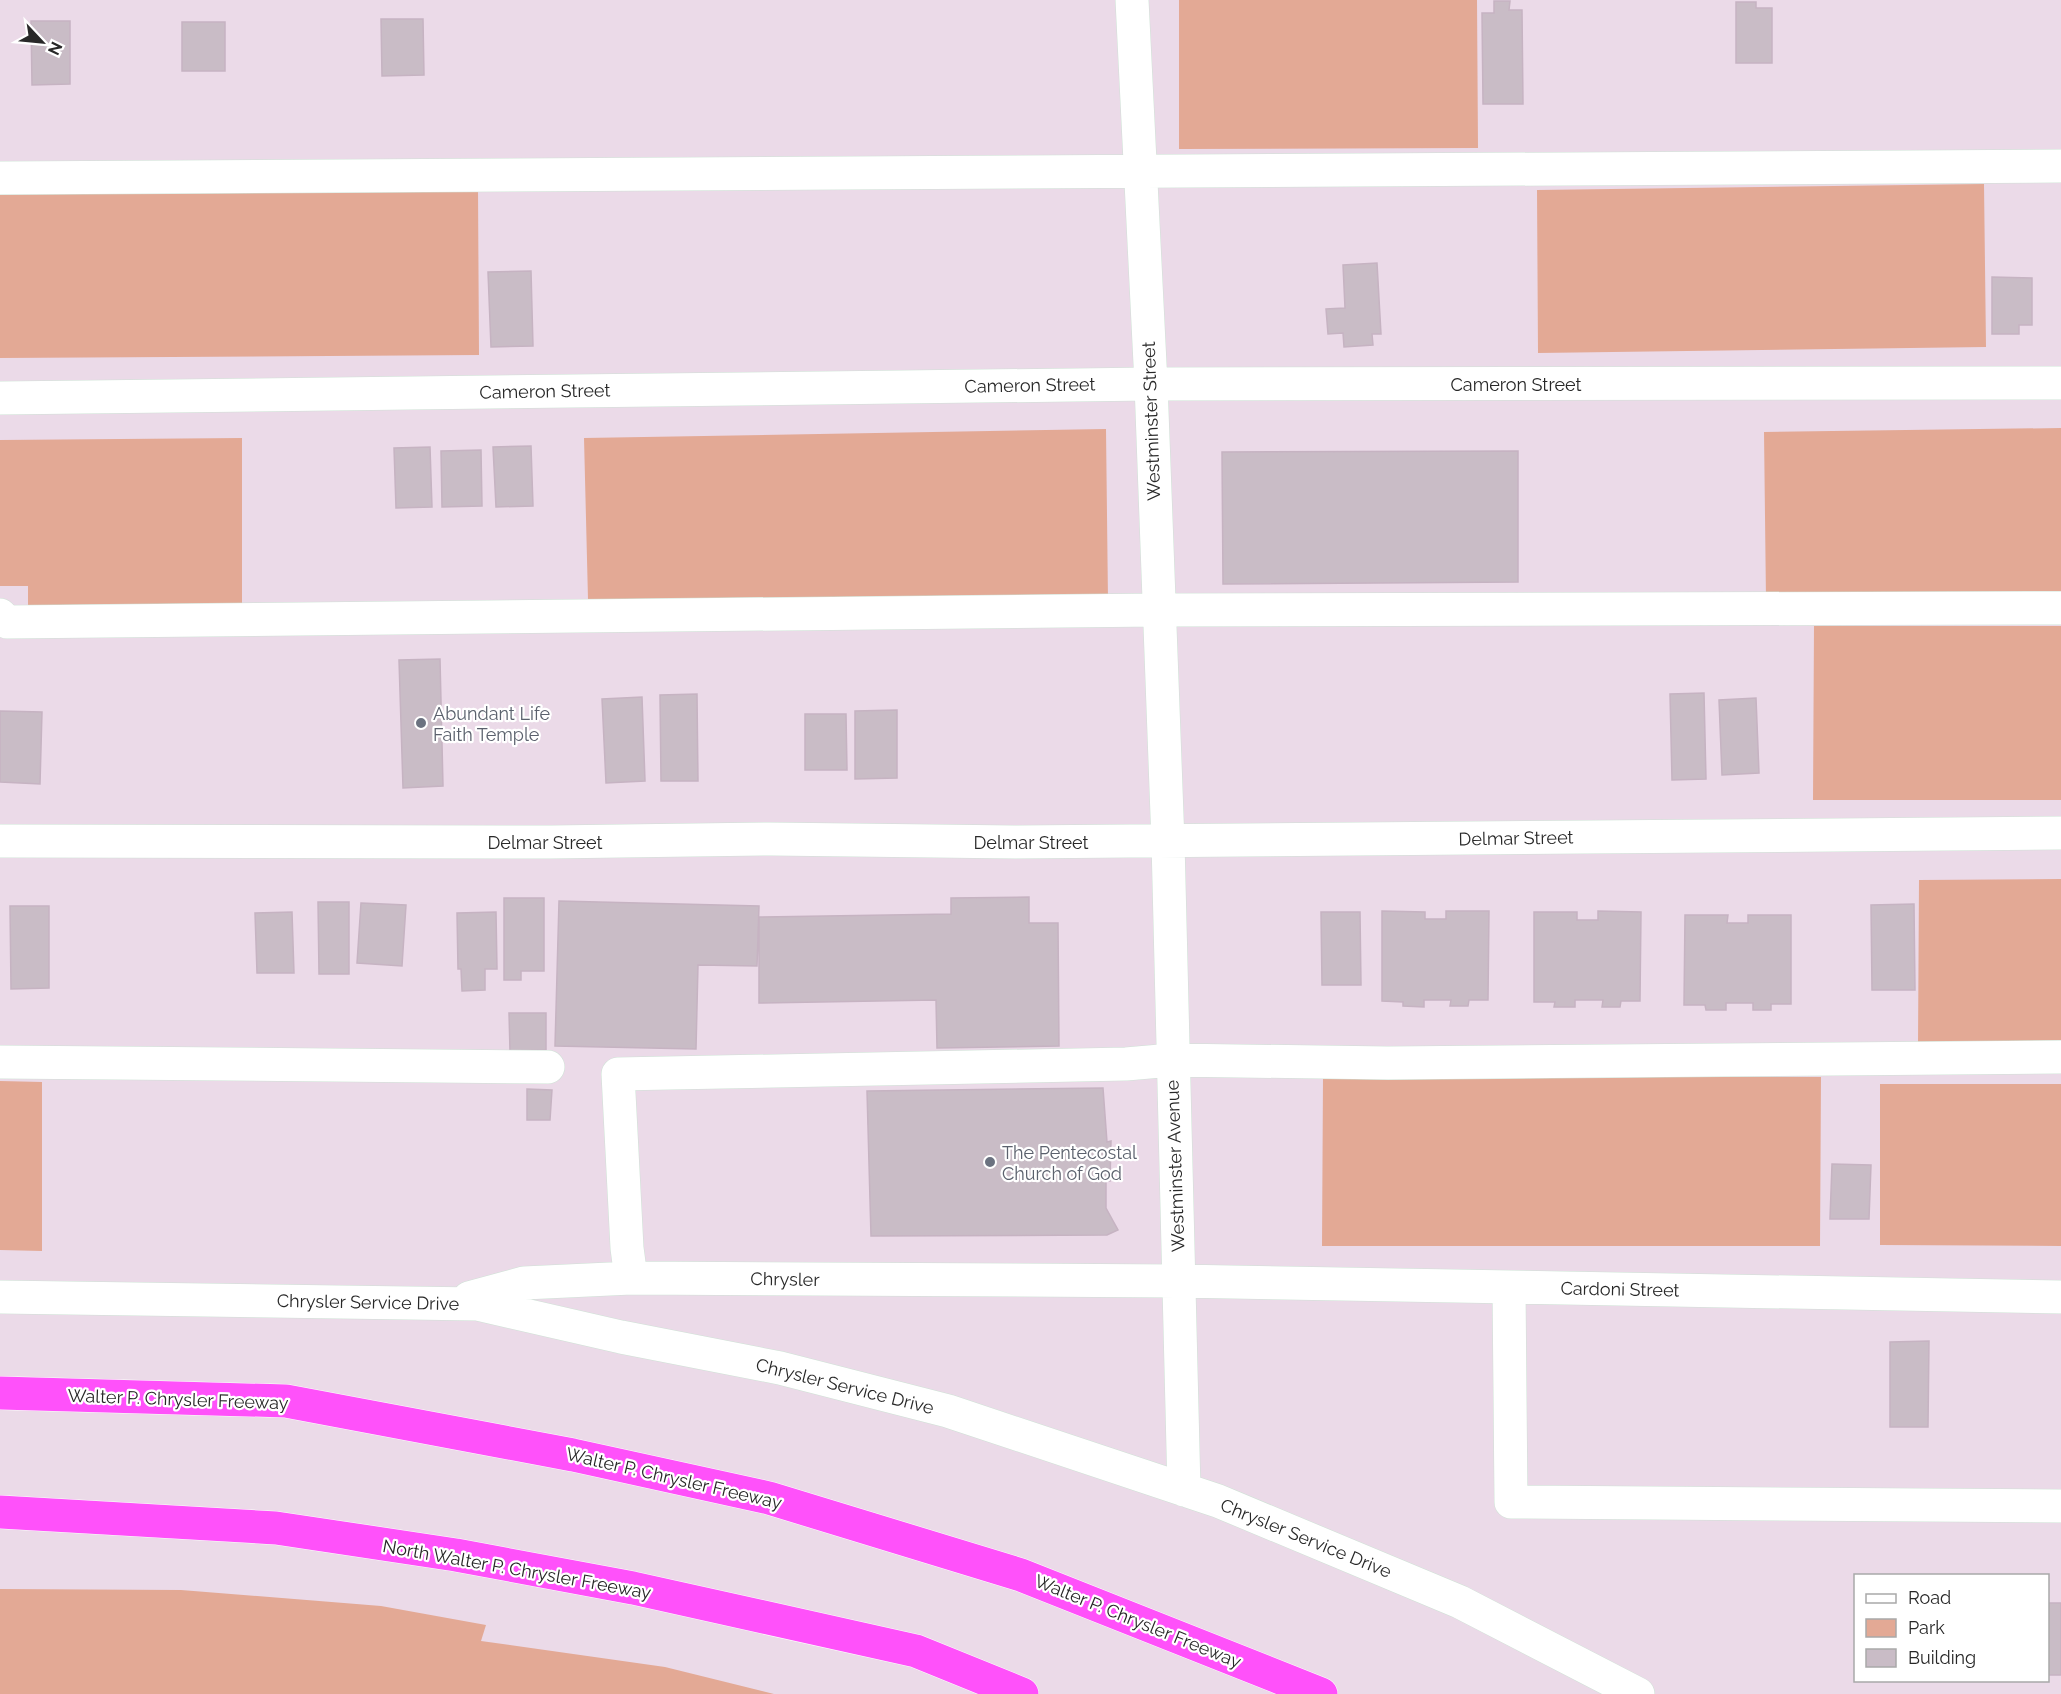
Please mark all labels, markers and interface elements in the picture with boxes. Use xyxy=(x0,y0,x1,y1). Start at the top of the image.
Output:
north arrow xyxy=(12,12,72,72)
text: N xyxy=(44,39,66,58)
street label: Westminster Street xyxy=(1138,341,1164,501)
street label: Cameron Street xyxy=(964,373,1096,397)
street label: Cameron Street xyxy=(1451,374,1582,395)
street label: Cameron Street xyxy=(479,379,611,403)
place label: Abundant Life Faith Temple xyxy=(433,703,551,745)
marker: Abundant Life Faith Temple xyxy=(414,716,428,730)
street label: Delmar Street xyxy=(1458,826,1574,850)
street label: Delmar Street xyxy=(487,832,603,853)
street label: Delmar Street xyxy=(973,832,1089,853)
street label: Westminster Avenue xyxy=(1161,1079,1188,1252)
place label: The Pentecostal Church of God xyxy=(1002,1142,1137,1184)
marker: The Pentecostal Church of God xyxy=(983,1155,997,1169)
street label: Chrysler xyxy=(750,1268,820,1290)
street label: Cardoni Street xyxy=(1560,1277,1680,1301)
street label: Chrysler Service Drive xyxy=(277,1290,460,1314)
street label: Chrysler Service Drive xyxy=(754,1354,937,1418)
street label: Walter P. Chrysler Freeway xyxy=(67,1385,289,1413)
street label: Walter P. Chrysler Freeway xyxy=(564,1443,784,1513)
street label: Chrysler Service Drive xyxy=(1217,1494,1395,1582)
street label: North Walter P. Chrysler Freeway xyxy=(381,1535,653,1603)
street label: Walter P. Chrysler Freeway xyxy=(1032,1570,1245,1672)
legend xyxy=(1854,1574,2049,1682)
text: Road xyxy=(1908,1587,1951,1608)
text: Park xyxy=(1908,1617,1945,1638)
text: Building xyxy=(1908,1647,1976,1668)

